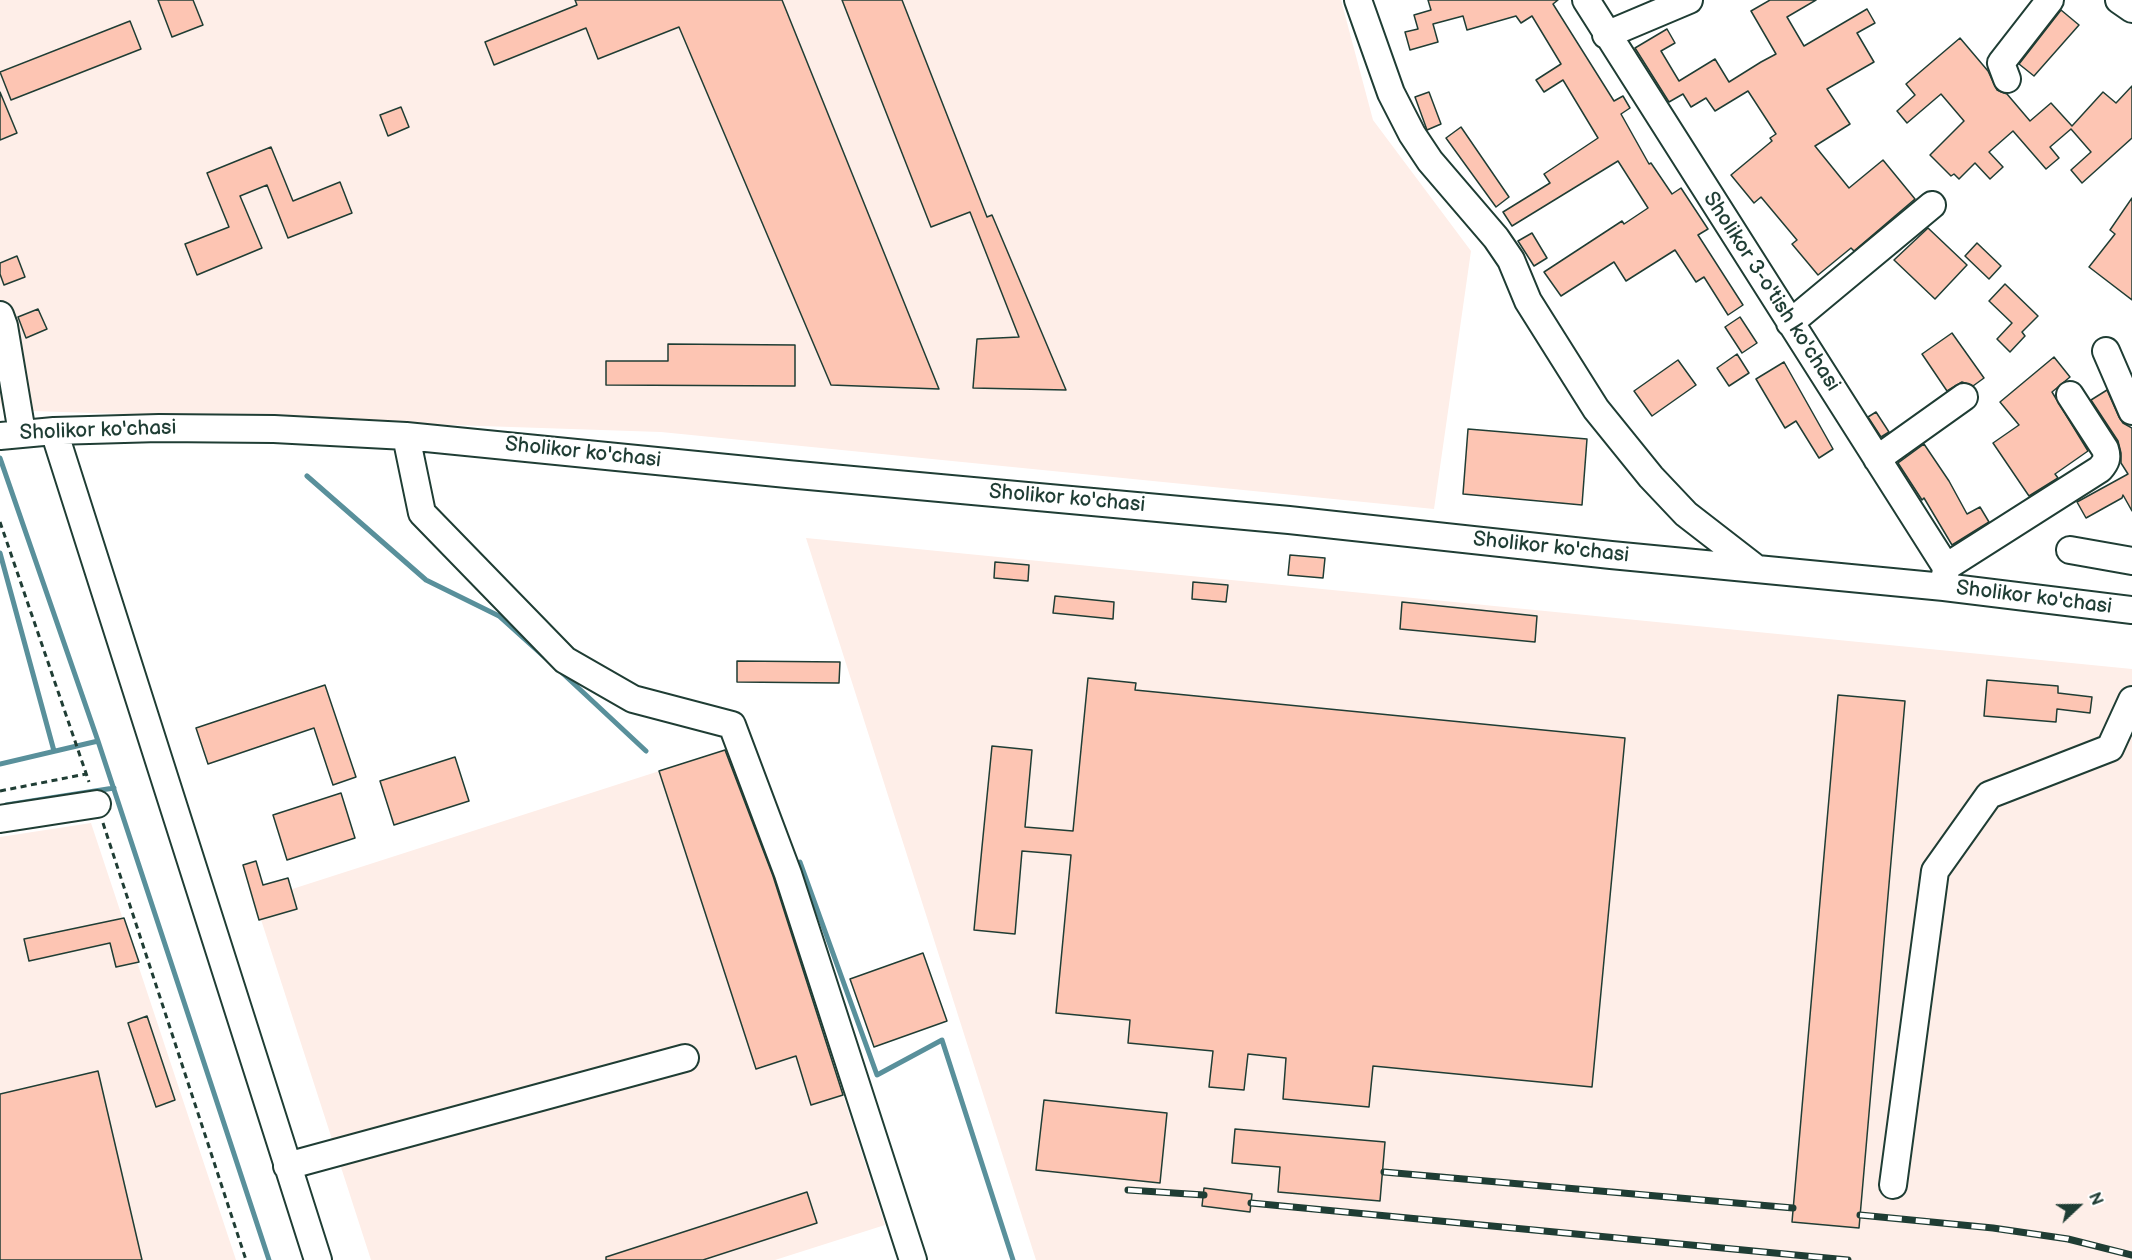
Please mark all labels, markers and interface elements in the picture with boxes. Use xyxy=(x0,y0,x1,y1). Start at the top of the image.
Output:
street label: Sholikor 3-o'tish ko'chasi xyxy=(1697,188,1845,396)
street label: Sholikor ko'chasi xyxy=(19,416,177,446)
street label: Sholikor ko'chasi xyxy=(504,432,662,474)
street label: Sholikor ko'chasi xyxy=(988,480,1146,518)
street label: Sholikor ko'chasi xyxy=(1472,527,1630,569)
street label: Sholikor ko'chasi xyxy=(1955,576,2113,620)
north arrow xyxy=(2048,1176,2108,1236)
text: N xyxy=(2084,1190,2106,1208)

